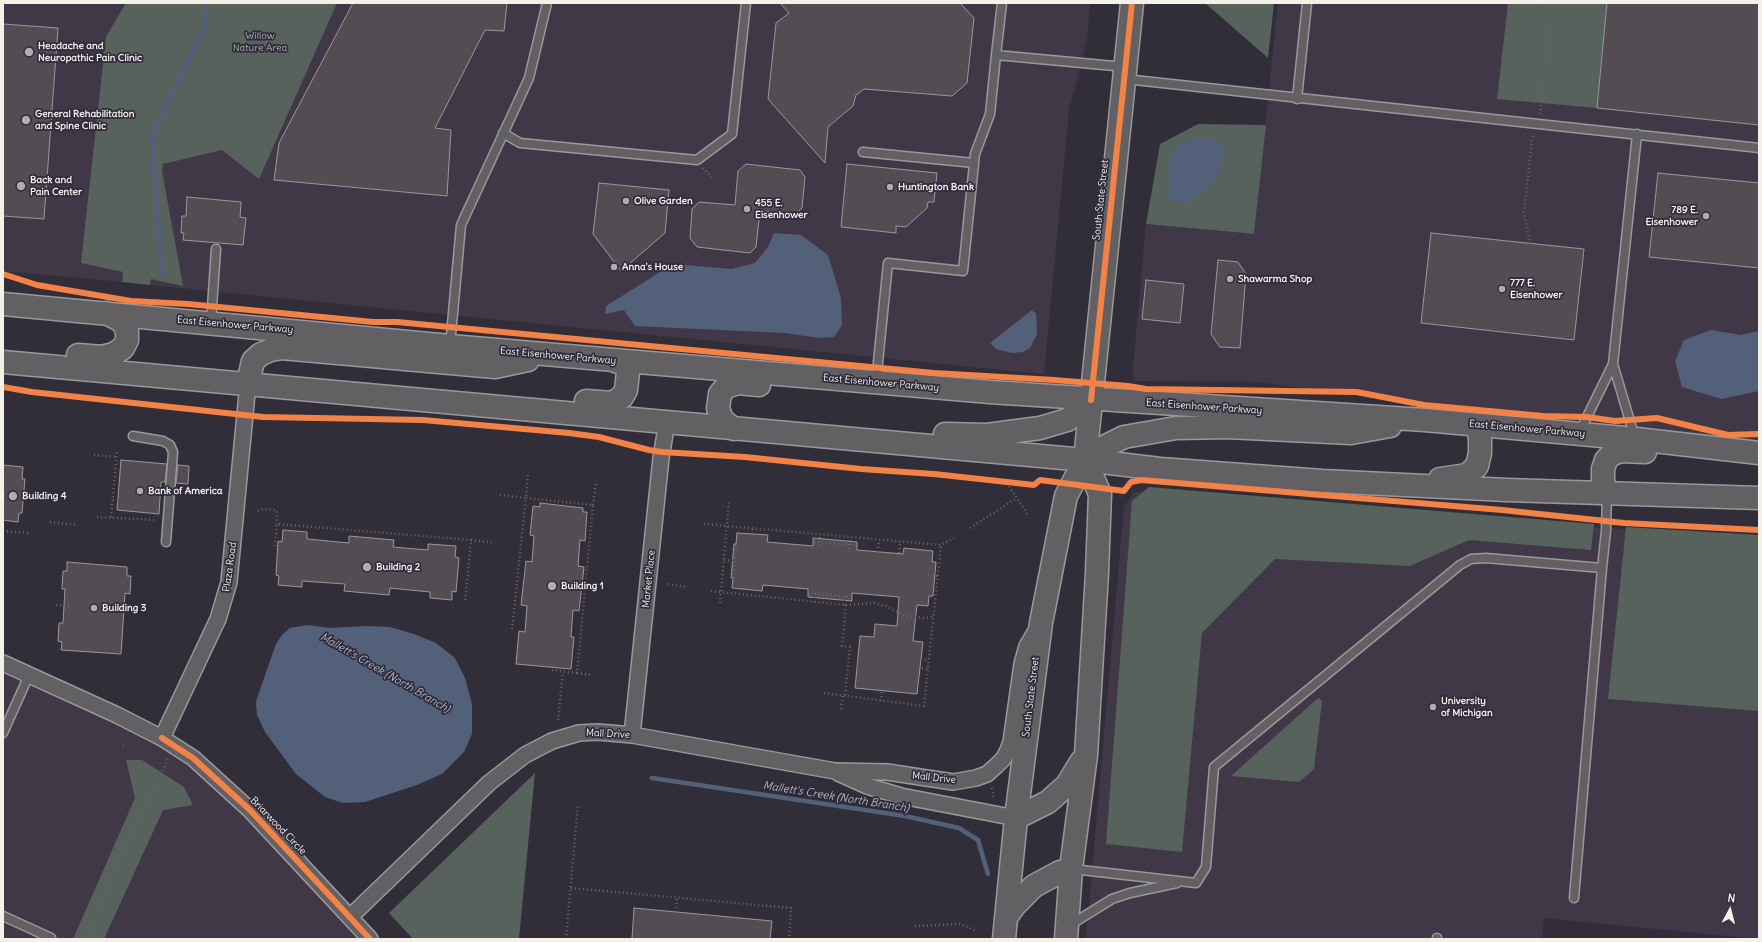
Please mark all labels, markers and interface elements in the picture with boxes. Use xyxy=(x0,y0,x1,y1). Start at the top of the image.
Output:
park label: Willow Nature Area xyxy=(233,30,287,54)
place label: Headache and Neuropathic Pain Clinic xyxy=(38,40,142,64)
marker: Headache and Neuropathic Pain Clinic xyxy=(23,46,35,58)
place label: General Rehabilitation and Spine Clinic xyxy=(35,108,134,132)
marker: General Rehabilitation and Spine Clinic xyxy=(20,114,32,126)
street label: South State Street xyxy=(1091,159,1111,241)
place label: Back and Pain Center xyxy=(30,174,82,198)
marker: Back and Pain Center xyxy=(15,180,27,192)
place label: Huntington Bank xyxy=(898,181,974,193)
marker: Huntington Bank xyxy=(885,182,895,192)
place label: Olive Garden xyxy=(634,195,693,207)
marker: Olive Garden xyxy=(621,196,631,206)
place label: 455 E. Eisenhower xyxy=(755,197,808,220)
marker: 455 E. Eisenhower xyxy=(742,204,752,214)
place label: 789 E. Eisenhower xyxy=(1645,204,1698,228)
marker: 789 E. Eisenhower xyxy=(1701,211,1711,221)
place label: Anna's House xyxy=(622,261,683,273)
marker: Anna's House xyxy=(609,262,619,272)
place label: Shawarma Shop xyxy=(1238,273,1312,285)
marker: Shawarma Shop xyxy=(1225,274,1235,284)
place label: 777 E. Eisenhower xyxy=(1510,277,1563,300)
marker: 777 E. Eisenhower xyxy=(1497,284,1507,294)
street label: East Eisenhower Parkway xyxy=(176,314,294,336)
street label: East Eisenhower Parkway xyxy=(499,345,617,367)
street label: East Eisenhower Parkway xyxy=(822,372,940,394)
street label: East Eisenhower Parkway xyxy=(1145,397,1263,417)
street label: East Eisenhower Parkway xyxy=(1468,418,1586,440)
place label: Bank of America xyxy=(148,485,222,497)
marker: Bank of America xyxy=(135,486,145,496)
marker: Building 4 xyxy=(7,490,19,502)
place label: Building 4 xyxy=(22,490,67,502)
street label: Plaza Road xyxy=(221,541,239,593)
street label: Market Place xyxy=(640,549,658,609)
marker: Building 2 xyxy=(361,561,373,573)
place label: Building 2 xyxy=(376,561,420,573)
marker: Building 1 xyxy=(546,580,558,592)
place label: Building 1 xyxy=(561,580,604,592)
place label: Building 3 xyxy=(102,602,146,614)
marker: Building 3 xyxy=(89,603,99,613)
water label: Mallett's Creek (North Branch) xyxy=(318,630,452,716)
street label: South State Street xyxy=(1020,656,1042,738)
place label: University of Michigan xyxy=(1441,695,1493,718)
marker: University of Michigan xyxy=(1428,702,1438,712)
street label: Mall Drive xyxy=(586,727,630,741)
street label: Mall Drive xyxy=(911,770,957,786)
water label: Mallett's Creek (North Branch) xyxy=(762,779,910,815)
street label: Briarwood Circle xyxy=(247,795,309,857)
north arrow xyxy=(1710,890,1750,930)
text: N xyxy=(1727,891,1736,906)

